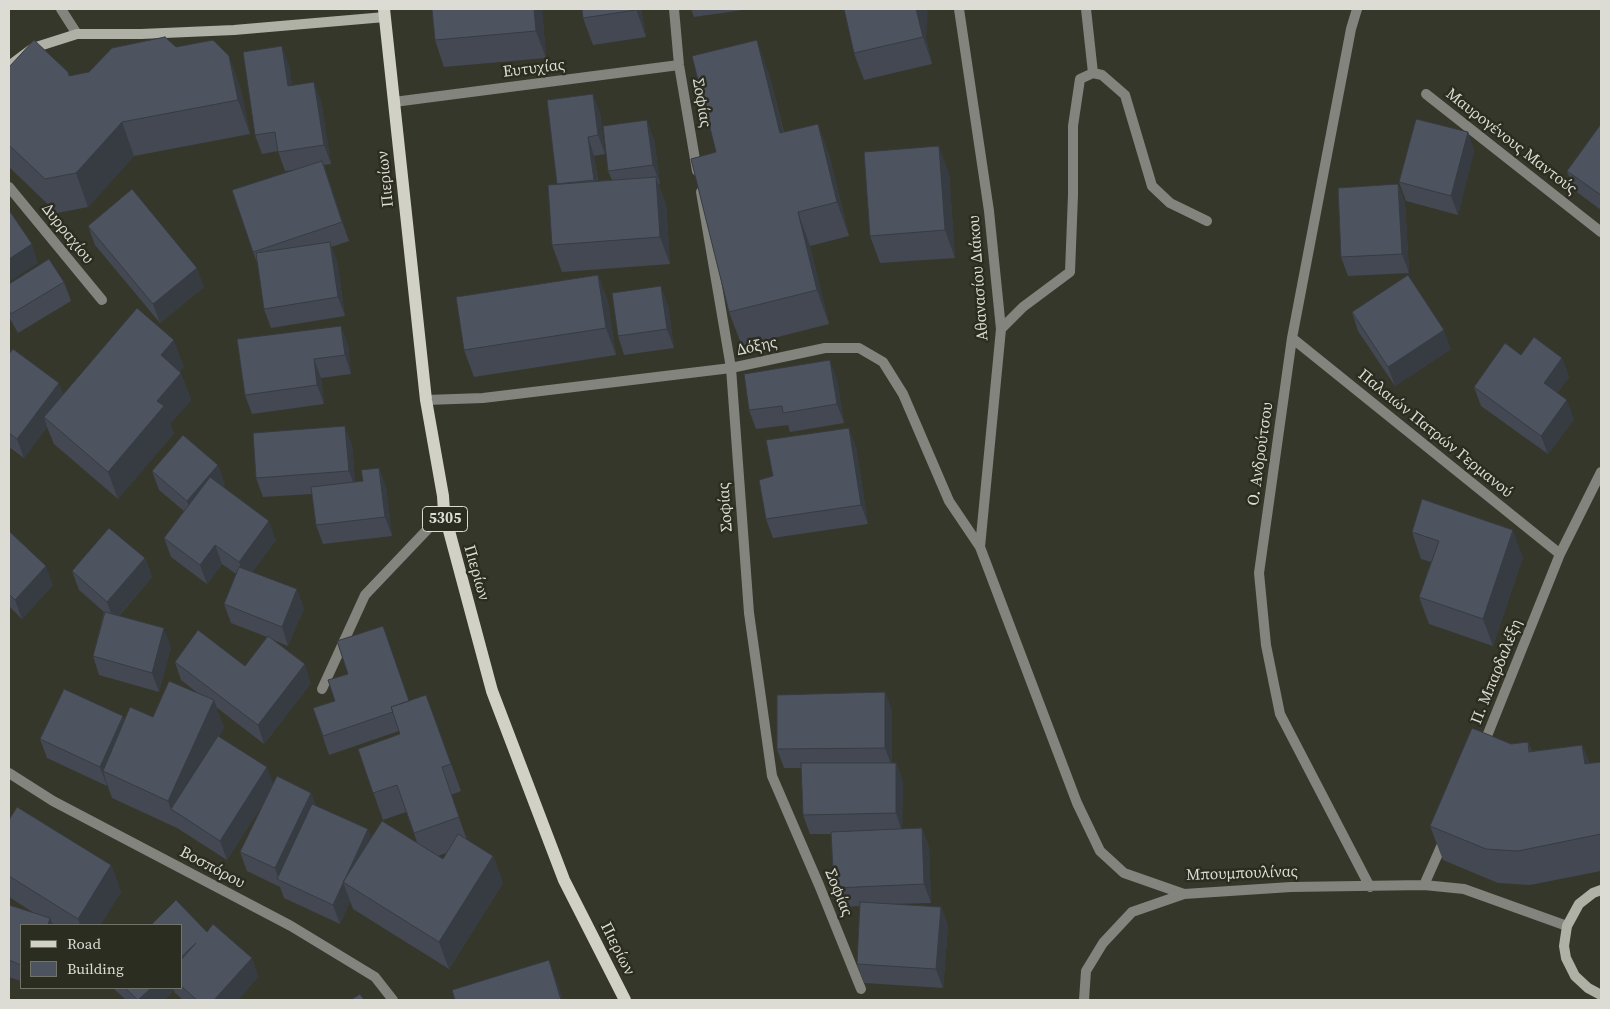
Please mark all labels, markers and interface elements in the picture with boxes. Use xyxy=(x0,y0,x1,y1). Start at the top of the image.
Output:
street label: Ευτυχίας xyxy=(502,56,566,82)
street label: Σοφίας xyxy=(687,77,715,129)
street label: Μαυρογένους Μαντούς xyxy=(1442,85,1580,199)
street label: Πιερίων xyxy=(373,150,399,208)
street label: Δυρραχίου xyxy=(37,200,97,268)
street label: Αθανασίου Διάκου xyxy=(965,215,993,341)
street label: Δόξης xyxy=(735,333,779,361)
street label: Παλαιών Πατρών Γερμανού xyxy=(1354,366,1516,502)
street label: Ο. Ανδρούτσου xyxy=(1244,401,1278,507)
street label: Σοφίας xyxy=(715,482,737,532)
road number: 5305 xyxy=(422,506,468,532)
street label: Πιερίων xyxy=(459,543,493,603)
street label: Π. Μπαρδαλέξη xyxy=(1467,617,1527,727)
street label: Βοσπόρου xyxy=(176,843,248,893)
street label: Μπουμπουλίνας xyxy=(1186,862,1298,886)
street label: Σοφίας xyxy=(820,866,856,920)
street label: Πιερίων xyxy=(596,919,638,979)
legend xyxy=(20,924,182,989)
text: Road xyxy=(67,933,101,954)
text: Building xyxy=(67,958,124,979)

